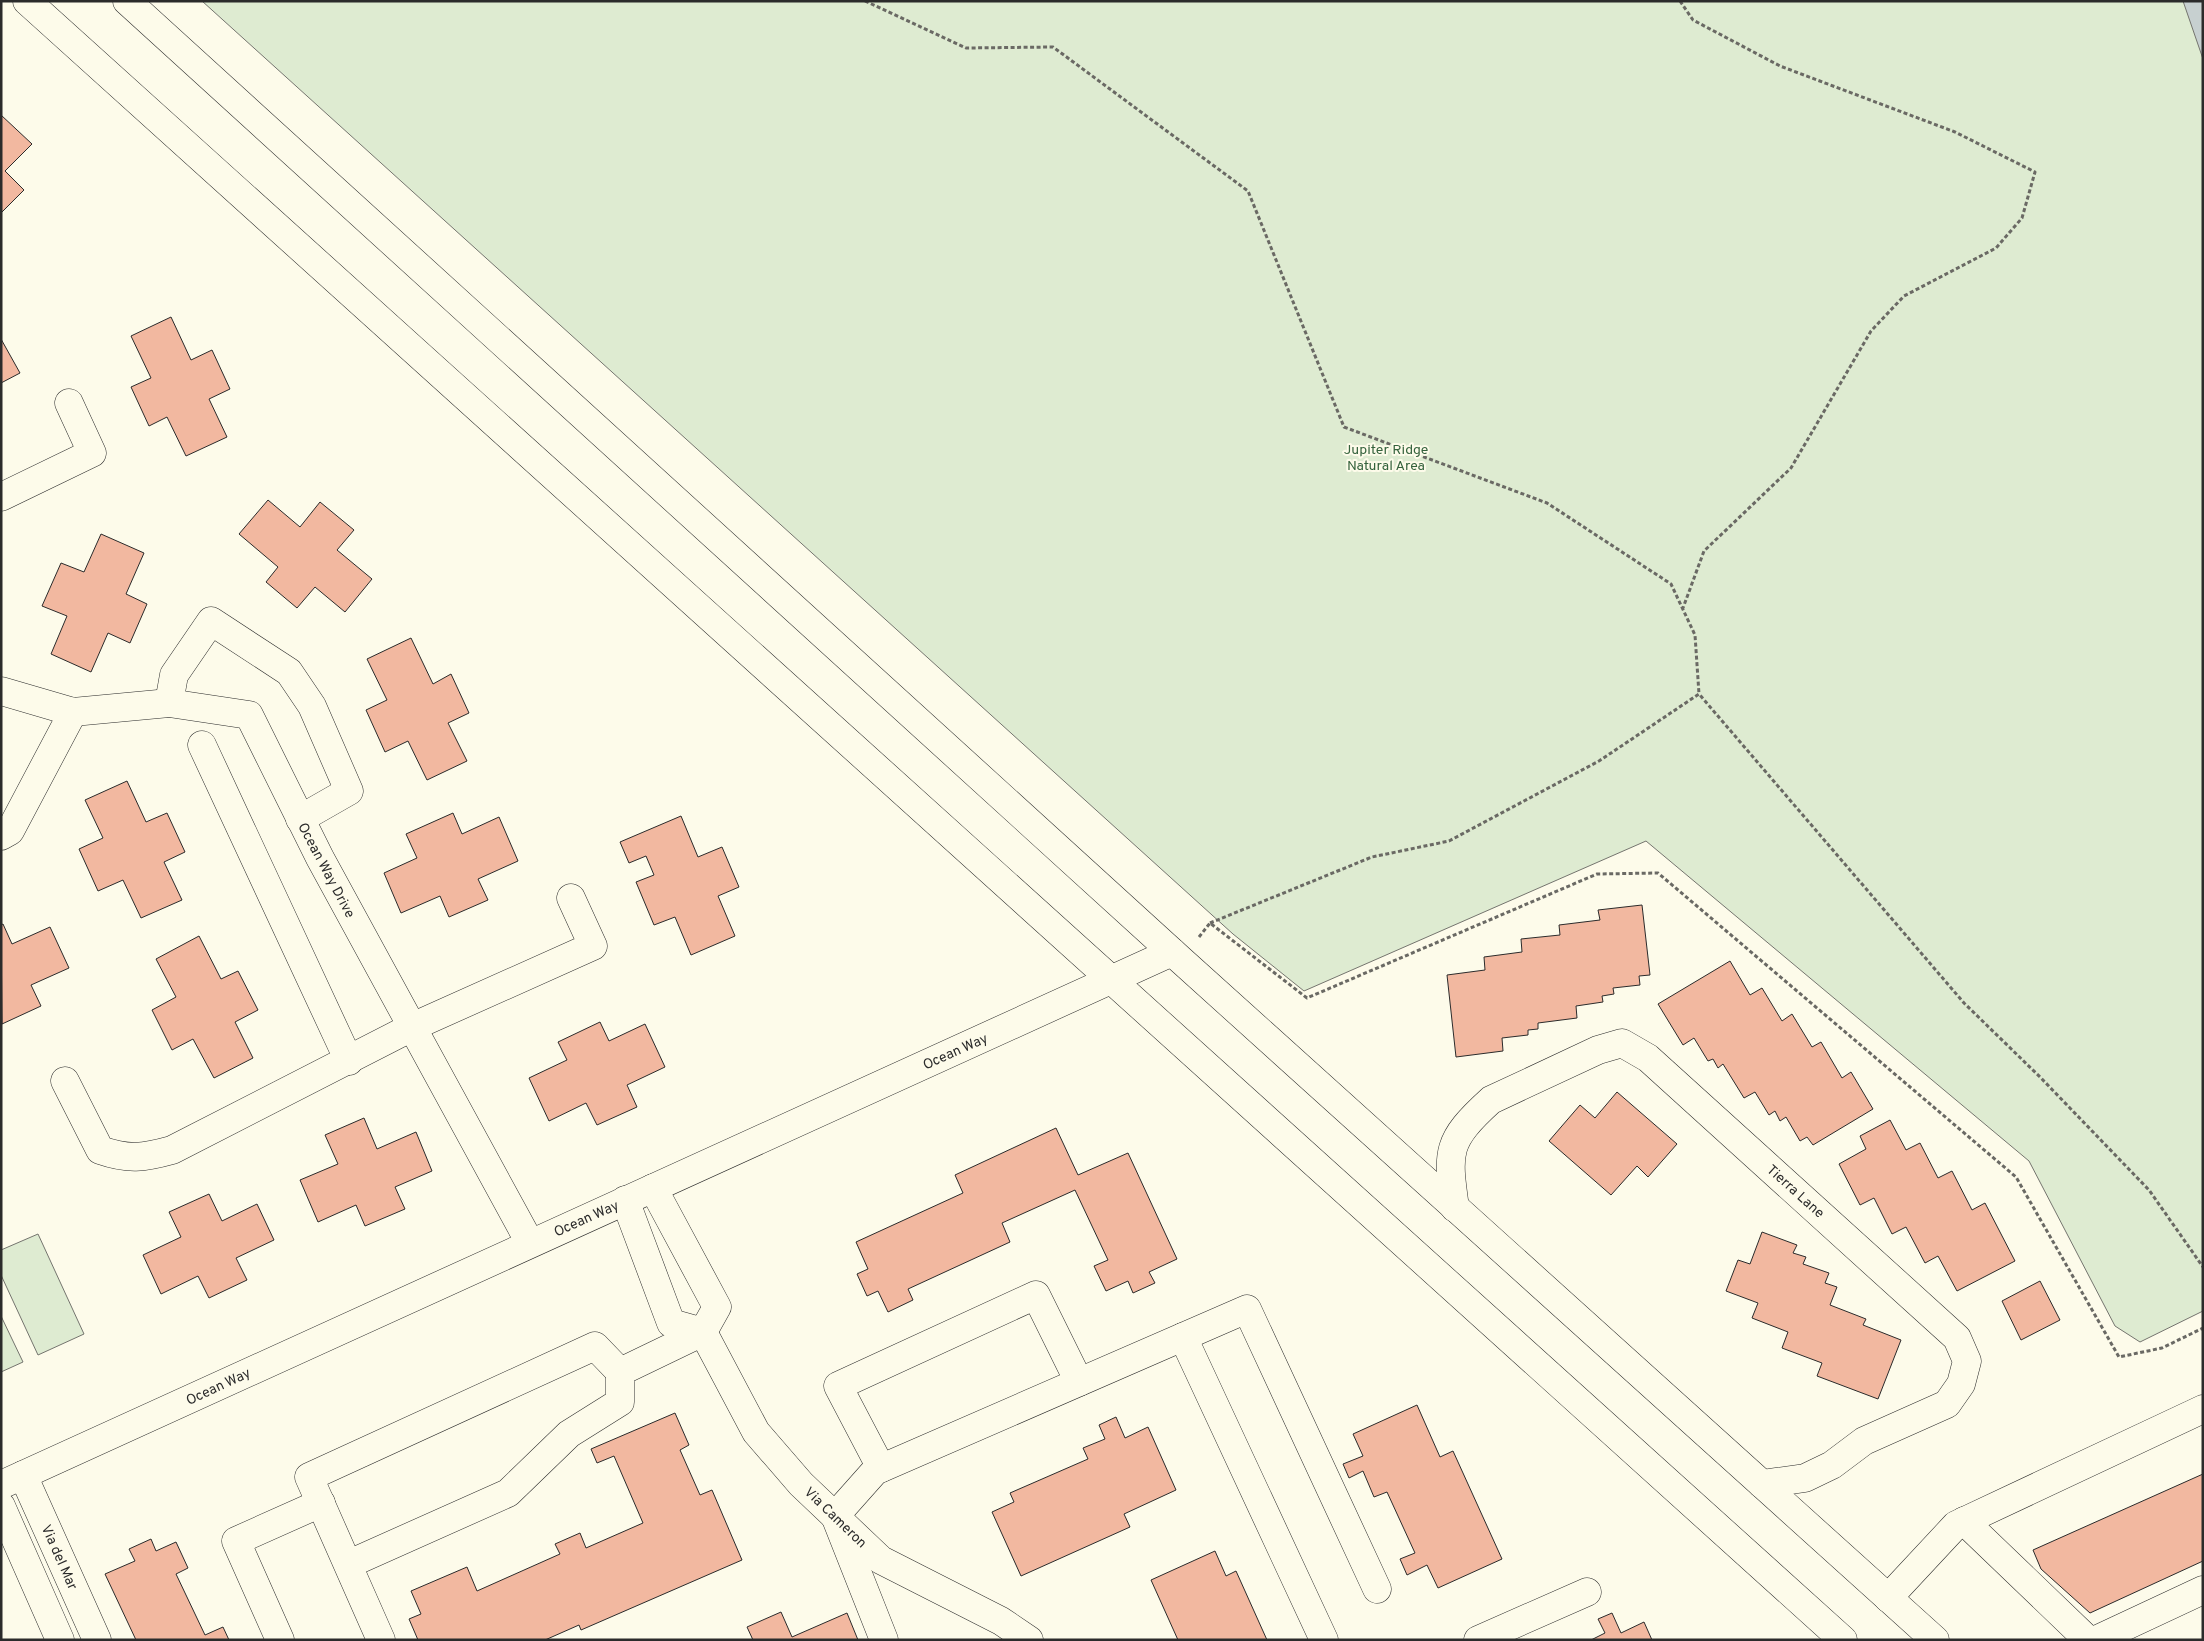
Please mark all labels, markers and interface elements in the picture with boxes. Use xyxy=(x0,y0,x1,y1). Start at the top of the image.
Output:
park label: Jupiter Ridge Natural Area xyxy=(1344,442,1428,475)
street label: Ocean Way Drive xyxy=(293,820,358,921)
street label: Ocean Way xyxy=(921,1031,991,1074)
street label: Tierra Lane xyxy=(1763,1162,1827,1222)
street label: Ocean Way xyxy=(552,1198,622,1241)
street label: Ocean Way xyxy=(184,1365,254,1410)
street label: Via Cameron xyxy=(800,1484,870,1552)
street label: Via del Mar xyxy=(37,1522,81,1593)

